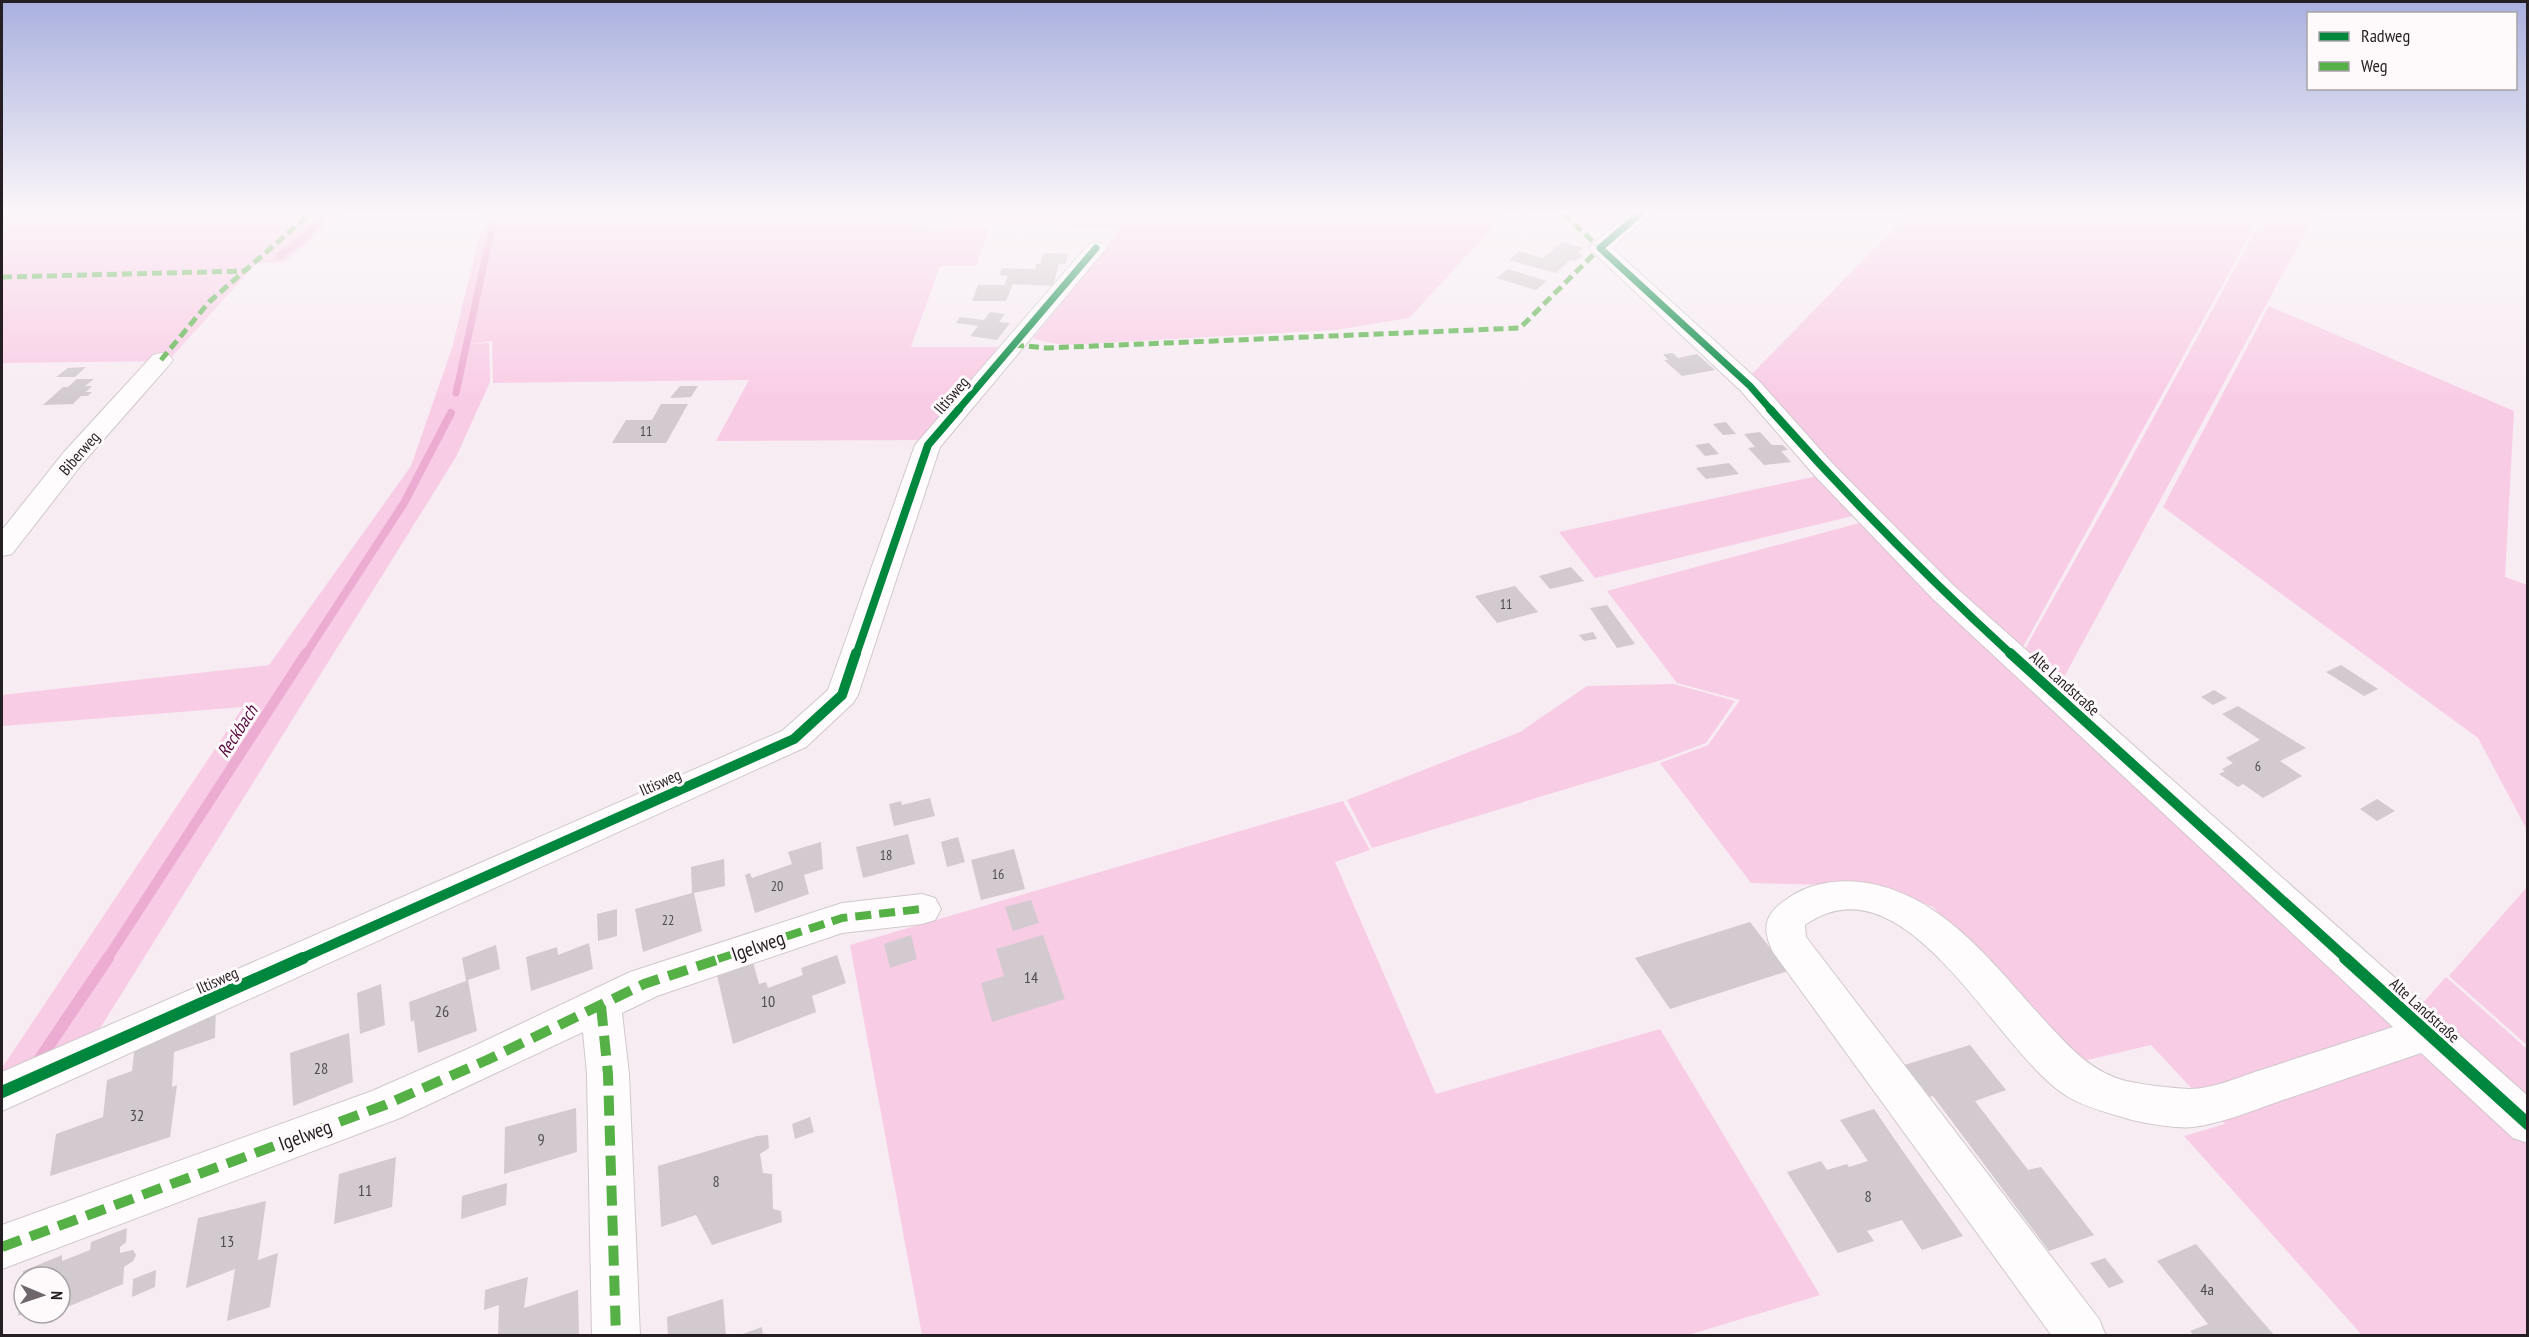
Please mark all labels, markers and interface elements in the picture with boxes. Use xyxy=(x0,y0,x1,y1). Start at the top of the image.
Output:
legend xyxy=(2307,12,2517,90)
text: Radweg xyxy=(2361,24,2410,47)
text: Weg xyxy=(2361,54,2388,77)
street label: Iltisweg xyxy=(929,372,973,418)
house number: 11 xyxy=(640,422,652,440)
street label: Biberweg xyxy=(55,427,103,479)
house number: 11 xyxy=(1500,595,1512,613)
street label: Alte Landstraße xyxy=(2026,646,2104,720)
water label: Reckbach xyxy=(212,700,263,762)
house number: 6 xyxy=(2255,757,2261,775)
street label: Iltisweg xyxy=(636,764,684,800)
house number: 18 xyxy=(880,846,892,864)
house number: 16 xyxy=(992,865,1004,883)
house number: 20 xyxy=(771,877,783,895)
house number: 22 xyxy=(662,911,674,929)
street label: Igelweg xyxy=(728,925,788,967)
street label: Iltisweg xyxy=(193,962,241,998)
house number: 14 xyxy=(1024,967,1038,987)
street label: Alte Landstraße xyxy=(2386,973,2464,1047)
house number: 10 xyxy=(761,991,775,1011)
house number: 26 xyxy=(435,1001,449,1021)
house number: 28 xyxy=(314,1058,328,1078)
house number: 32 xyxy=(130,1105,144,1125)
street label: Igelweg xyxy=(275,1113,335,1157)
house number: 9 xyxy=(537,1129,545,1149)
house number: 8 xyxy=(712,1171,720,1191)
house number: 11 xyxy=(358,1180,372,1200)
house number: 8 xyxy=(1864,1186,1872,1206)
house number: 13 xyxy=(220,1231,234,1251)
north arrow xyxy=(12,1265,72,1325)
house number: 4a xyxy=(2200,1279,2214,1299)
text: N xyxy=(47,1291,67,1300)

